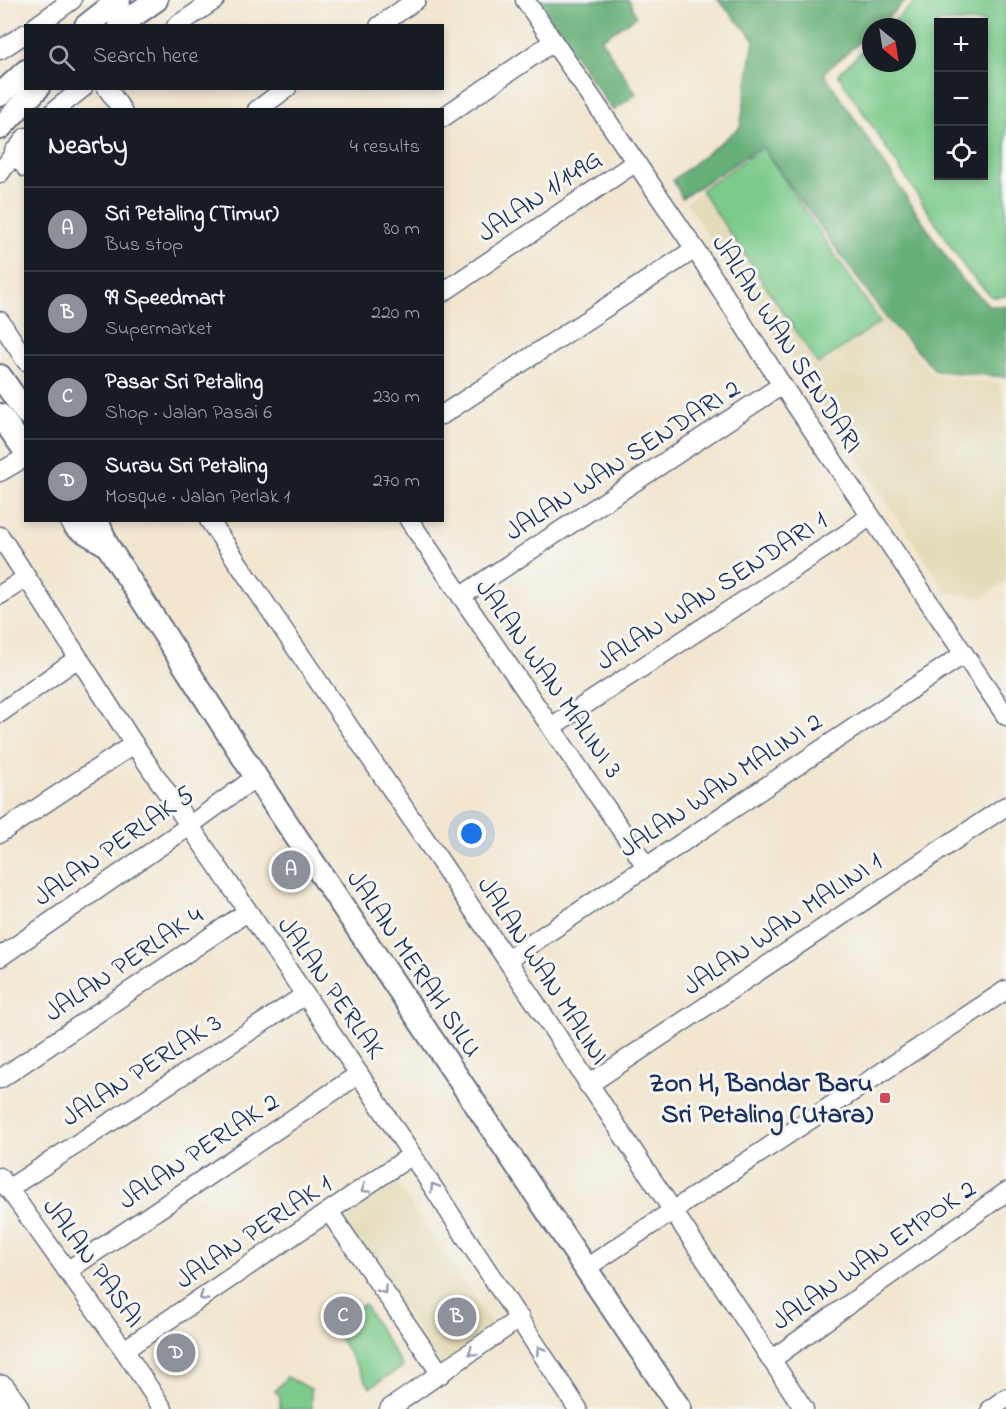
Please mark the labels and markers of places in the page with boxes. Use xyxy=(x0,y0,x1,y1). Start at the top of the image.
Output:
pin: A xyxy=(272,848,310,892)
place label: Zon H, Bandar Baru Sri Petaling (Utara) xyxy=(649,1065,873,1136)
marker: Zon H, Bandar Baru Sri Petaling (Utara) xyxy=(878,1091,892,1105)
pin: C xyxy=(324,1294,362,1338)
pin: B xyxy=(438,1294,476,1340)
pin: D xyxy=(156,1330,195,1376)

